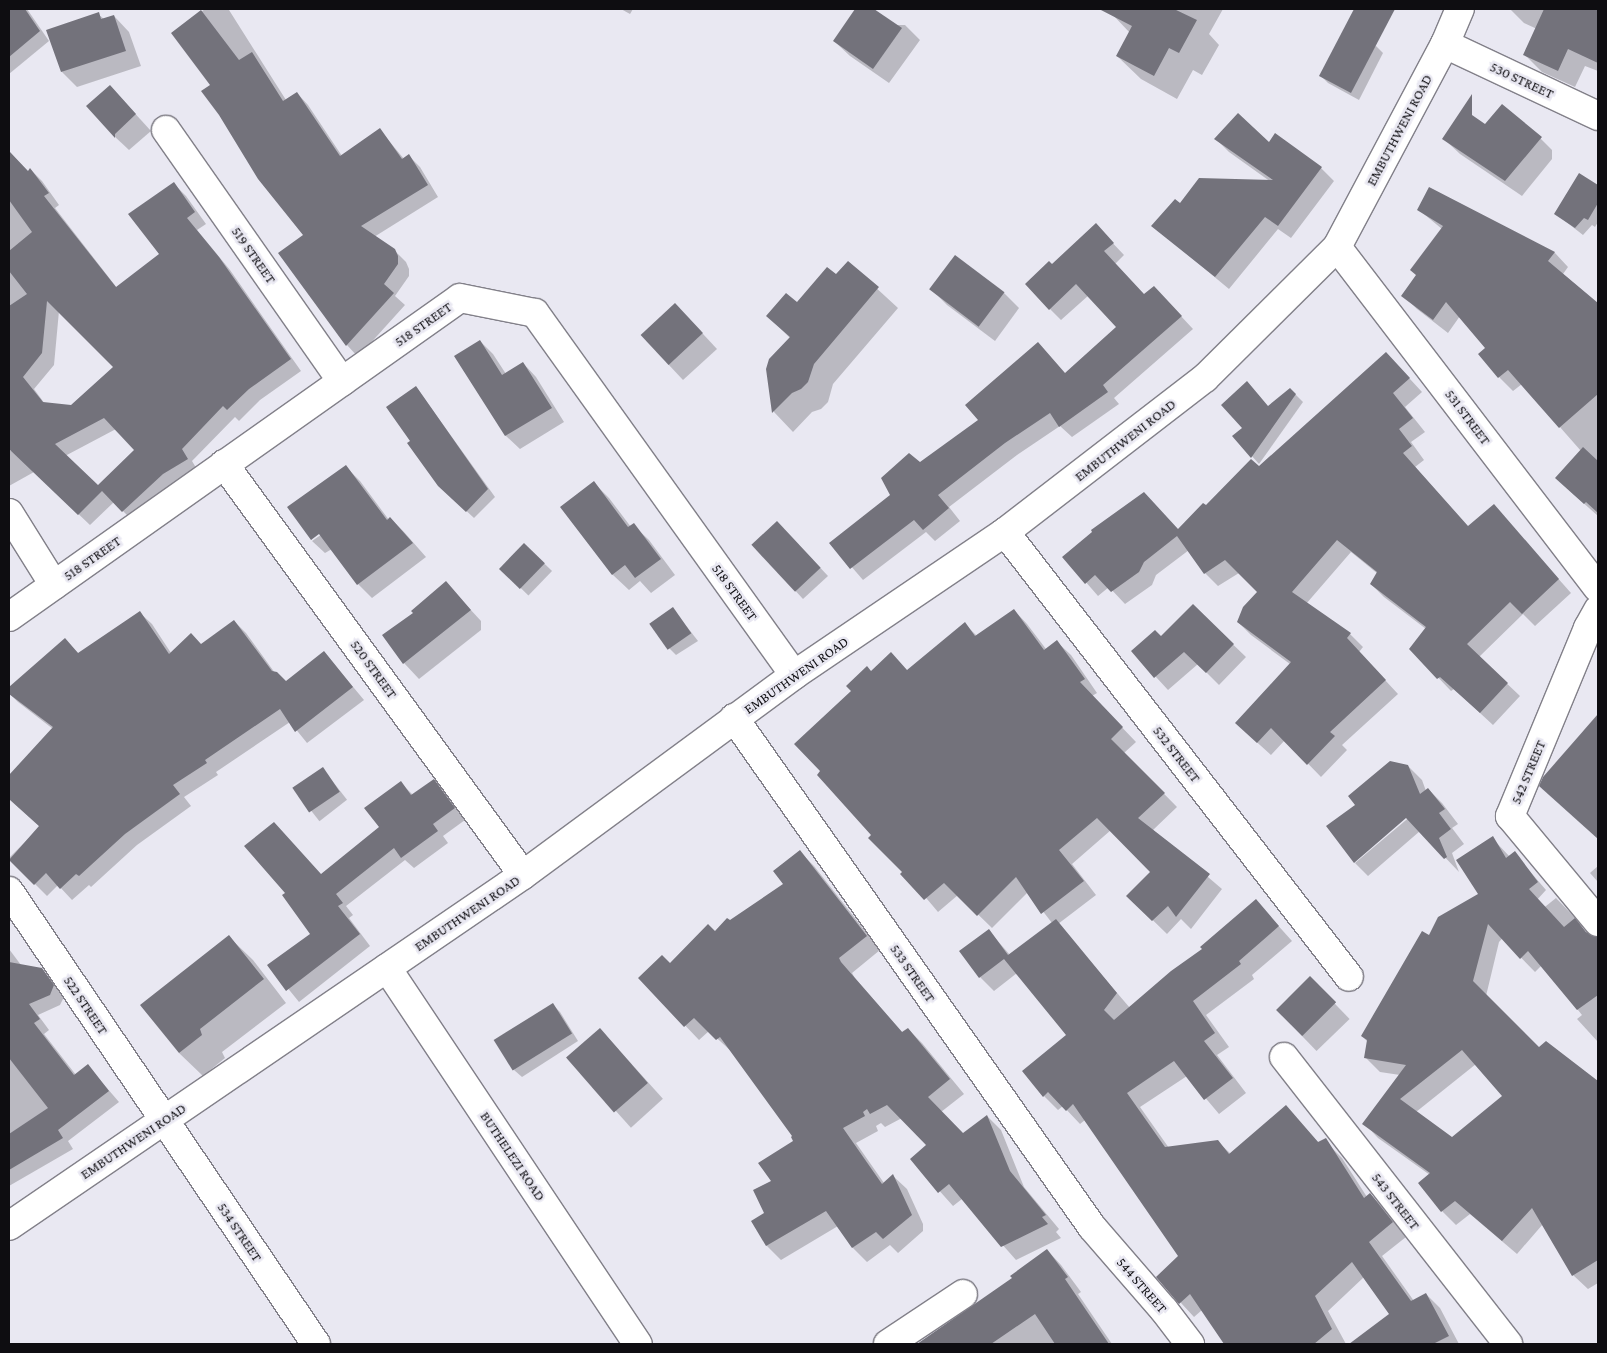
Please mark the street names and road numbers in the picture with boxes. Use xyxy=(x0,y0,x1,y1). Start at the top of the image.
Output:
street label: 530 STREET xyxy=(1488,58,1556,102)
street label: EMBUTHWENI ROAD xyxy=(1363,72,1435,188)
street label: 519 STREET xyxy=(228,223,280,287)
street label: 518 STREET xyxy=(391,298,455,350)
street label: 531 STREET xyxy=(1442,386,1494,448)
street label: EMBUTHWENI ROAD xyxy=(1071,395,1179,485)
street label: 518 STREET xyxy=(60,532,124,584)
street label: 518 STREET xyxy=(709,560,761,624)
street label: EMBUTHWENI ROAD xyxy=(741,633,851,717)
street label: 520 STREET xyxy=(347,636,401,702)
street label: 532 STREET xyxy=(1150,722,1204,786)
street label: 542 STREET xyxy=(1507,738,1549,806)
street label: EMBUTHWENI ROAD xyxy=(411,872,523,954)
street label: 533 STREET xyxy=(887,941,939,1005)
street label: 522 STREET xyxy=(60,973,112,1037)
street label: EMBUTHWENI ROAD xyxy=(77,1100,189,1182)
street label: BUTHELEZI ROAD xyxy=(477,1108,549,1204)
street label: 543 STREET xyxy=(1369,1169,1423,1233)
street label: 534 STREET xyxy=(214,1199,266,1265)
street label: 544 STREET xyxy=(1113,1254,1171,1316)

